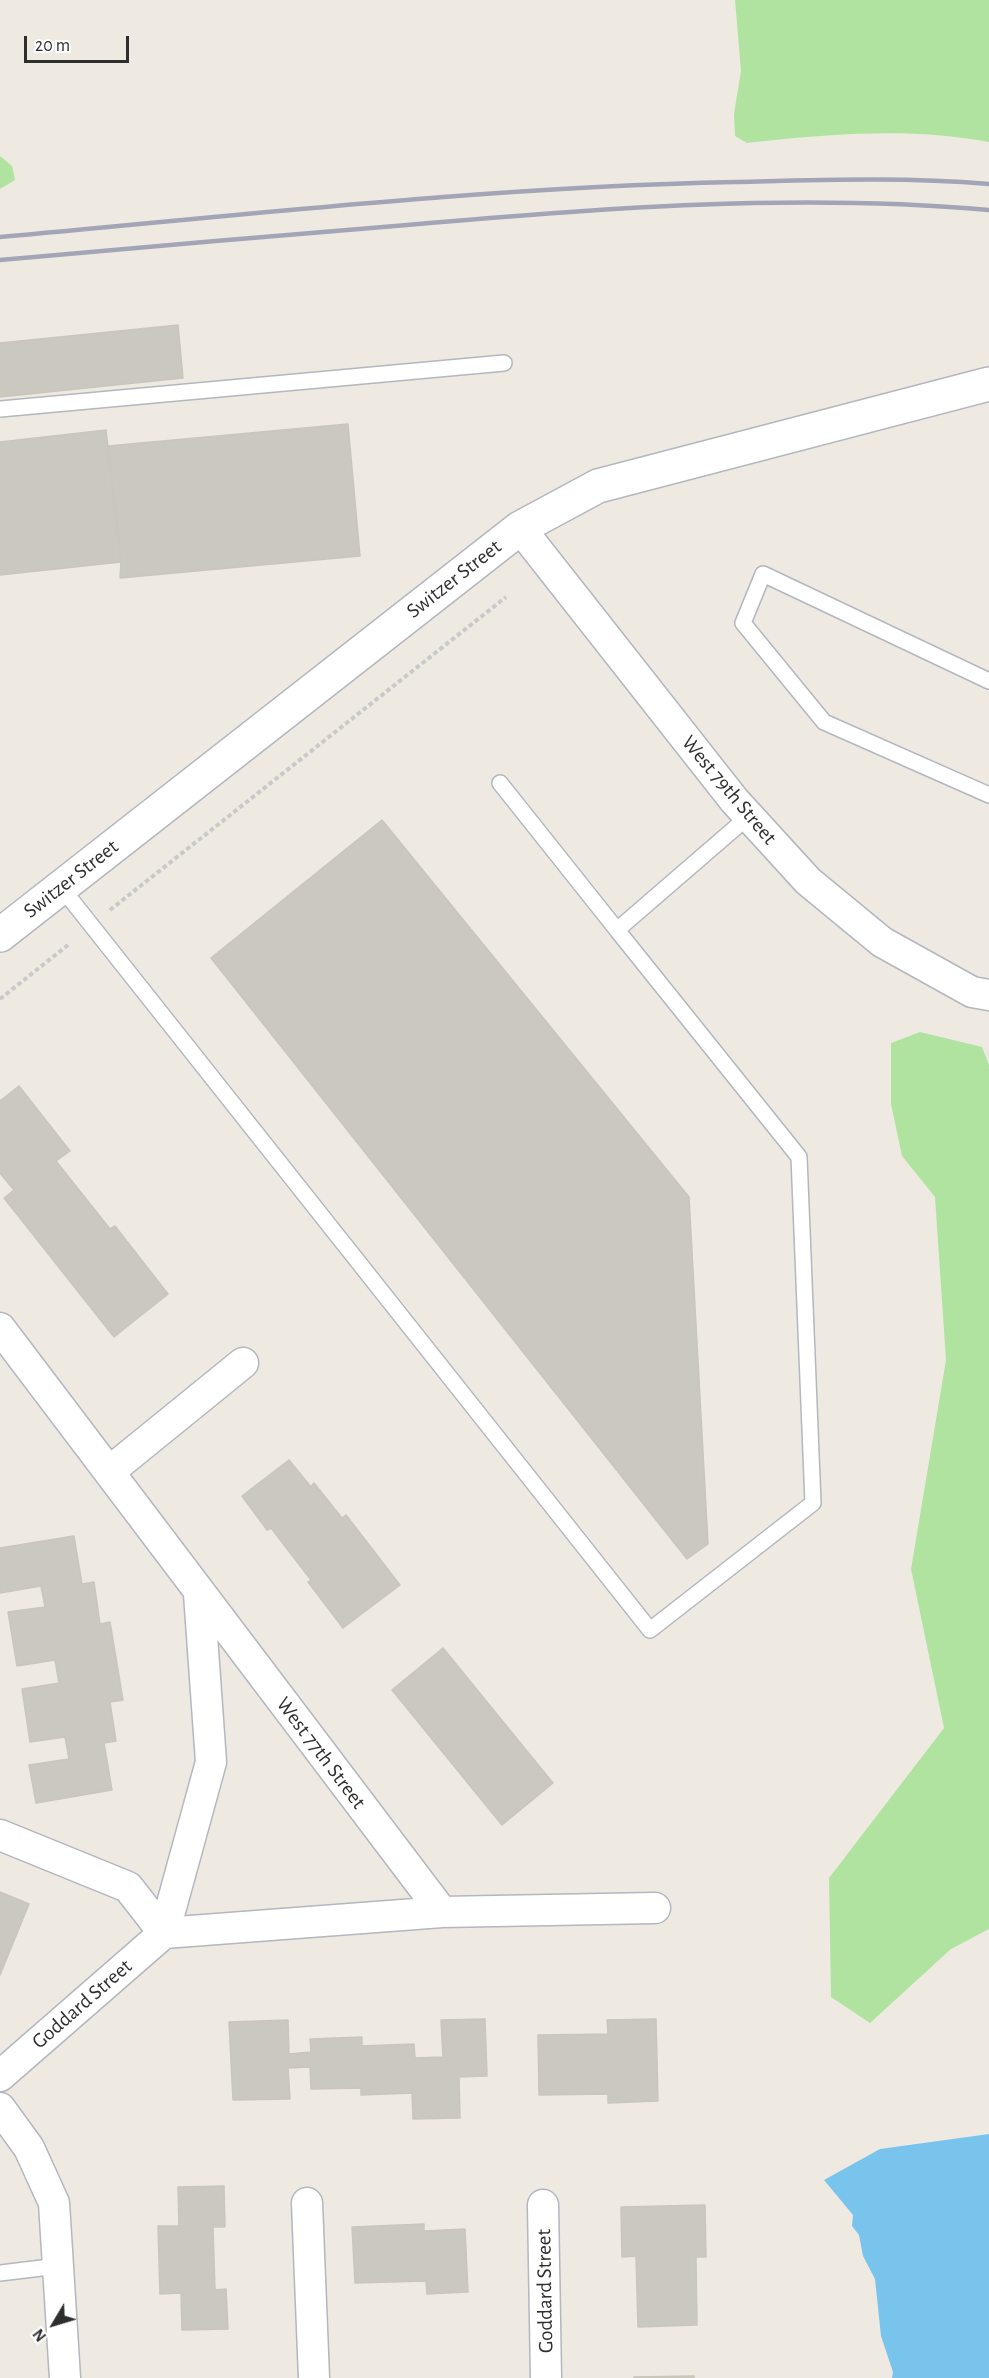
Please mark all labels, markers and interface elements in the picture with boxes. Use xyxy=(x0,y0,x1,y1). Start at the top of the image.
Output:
scale bar xyxy=(27,24,132,62)
text: 20 m xyxy=(35,37,70,55)
street label: Switzer Street xyxy=(402,534,506,624)
street label: West 79th Street xyxy=(676,730,782,850)
street label: Switzer Street xyxy=(19,834,123,924)
street label: West 77th Street xyxy=(271,1692,371,1814)
street label: Goddard Street xyxy=(27,1954,137,2054)
street label: Goddard Street xyxy=(531,2229,559,2353)
north arrow xyxy=(24,2294,84,2354)
text: N xyxy=(30,2326,50,2344)

